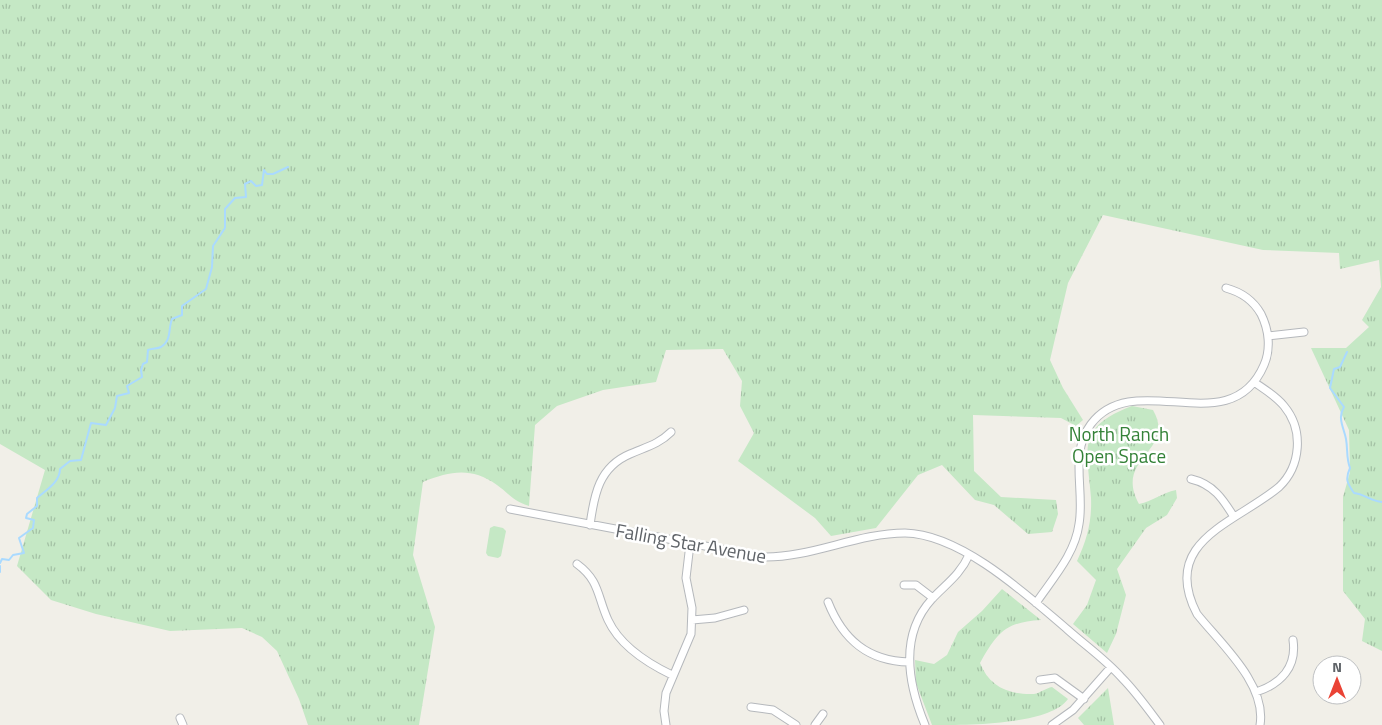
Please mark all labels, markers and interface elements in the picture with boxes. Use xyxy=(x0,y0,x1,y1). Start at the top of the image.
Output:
park label: North Ranch Open Space xyxy=(1069,419,1169,470)
street label: Falling Star Avenue xyxy=(613,515,769,570)
north arrow xyxy=(1312,655,1362,705)
text: N xyxy=(1332,656,1342,677)

